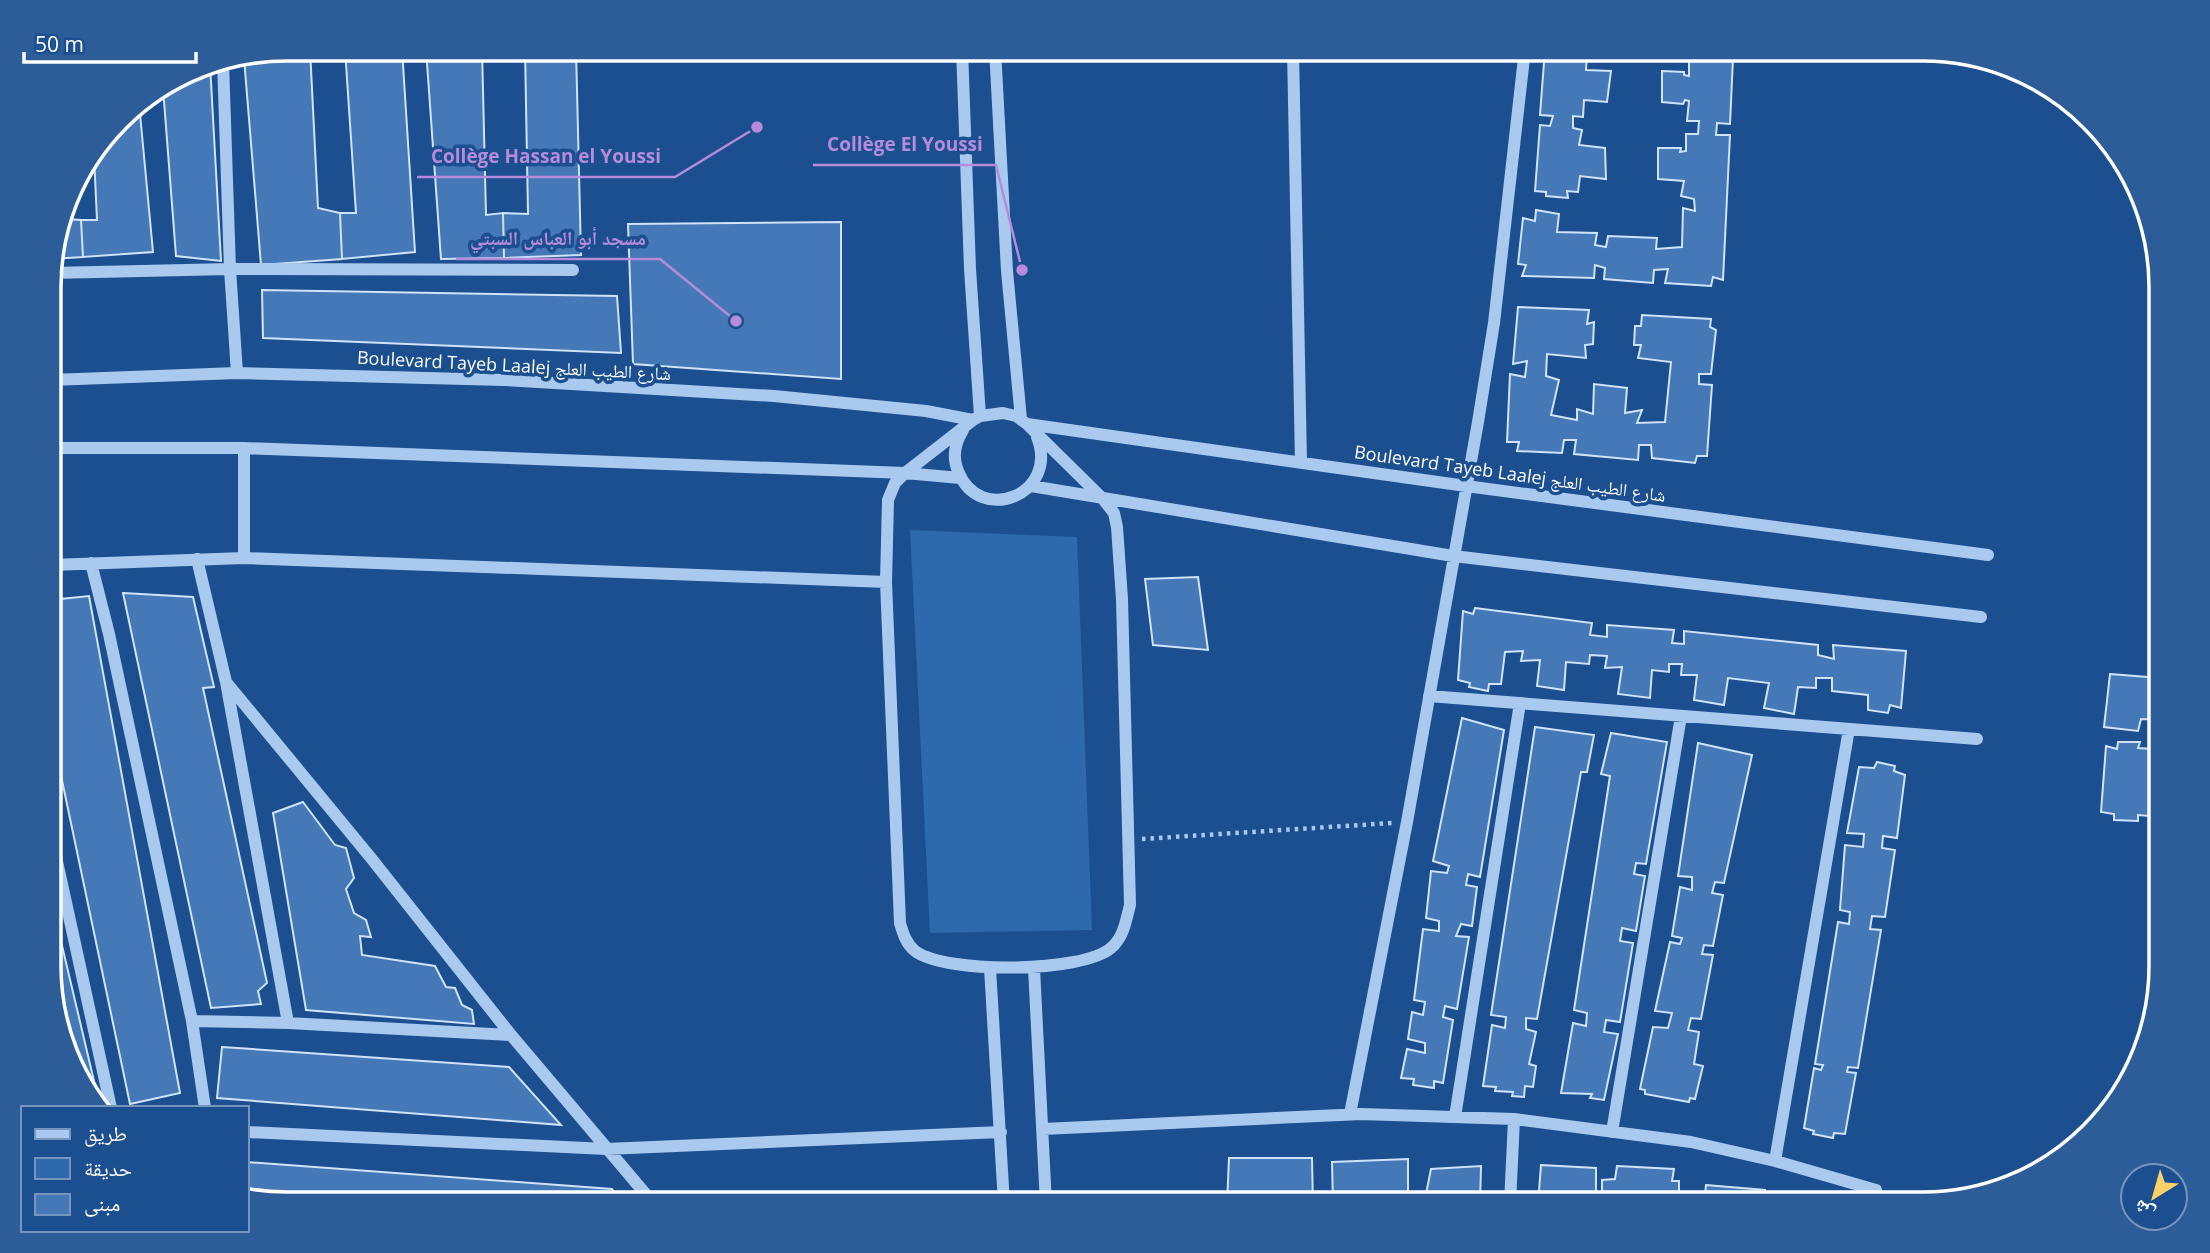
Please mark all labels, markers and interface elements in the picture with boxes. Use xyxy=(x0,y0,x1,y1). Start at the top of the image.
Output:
scale bar xyxy=(24,21,196,65)
text: 50 m xyxy=(35,30,84,58)
callout: Collège El Youssi xyxy=(813,125,996,165)
text: Collège El Youssi xyxy=(827,131,983,157)
callout: Collège Hassan el Youssi xyxy=(417,137,675,177)
text: Collège Hassan el Youssi xyxy=(431,143,661,169)
callout: مسجد أبو العباس السبتي xyxy=(456,219,660,259)
text: مسجد أبو العباس السبتي xyxy=(470,225,646,254)
street label: Boulevard Tayeb Laalej شارع الطيب العلج xyxy=(356,345,672,386)
street label: Boulevard Tayeb Laalej شارع الطيب العلج xyxy=(1353,439,1667,508)
legend xyxy=(21,1106,248,1232)
text: طريق xyxy=(84,1119,127,1147)
text: حديقة xyxy=(84,1154,132,1182)
north arrow xyxy=(2119,1162,2189,1232)
text: مبنى xyxy=(84,1189,120,1217)
text: ش xyxy=(2128,1194,2160,1227)

